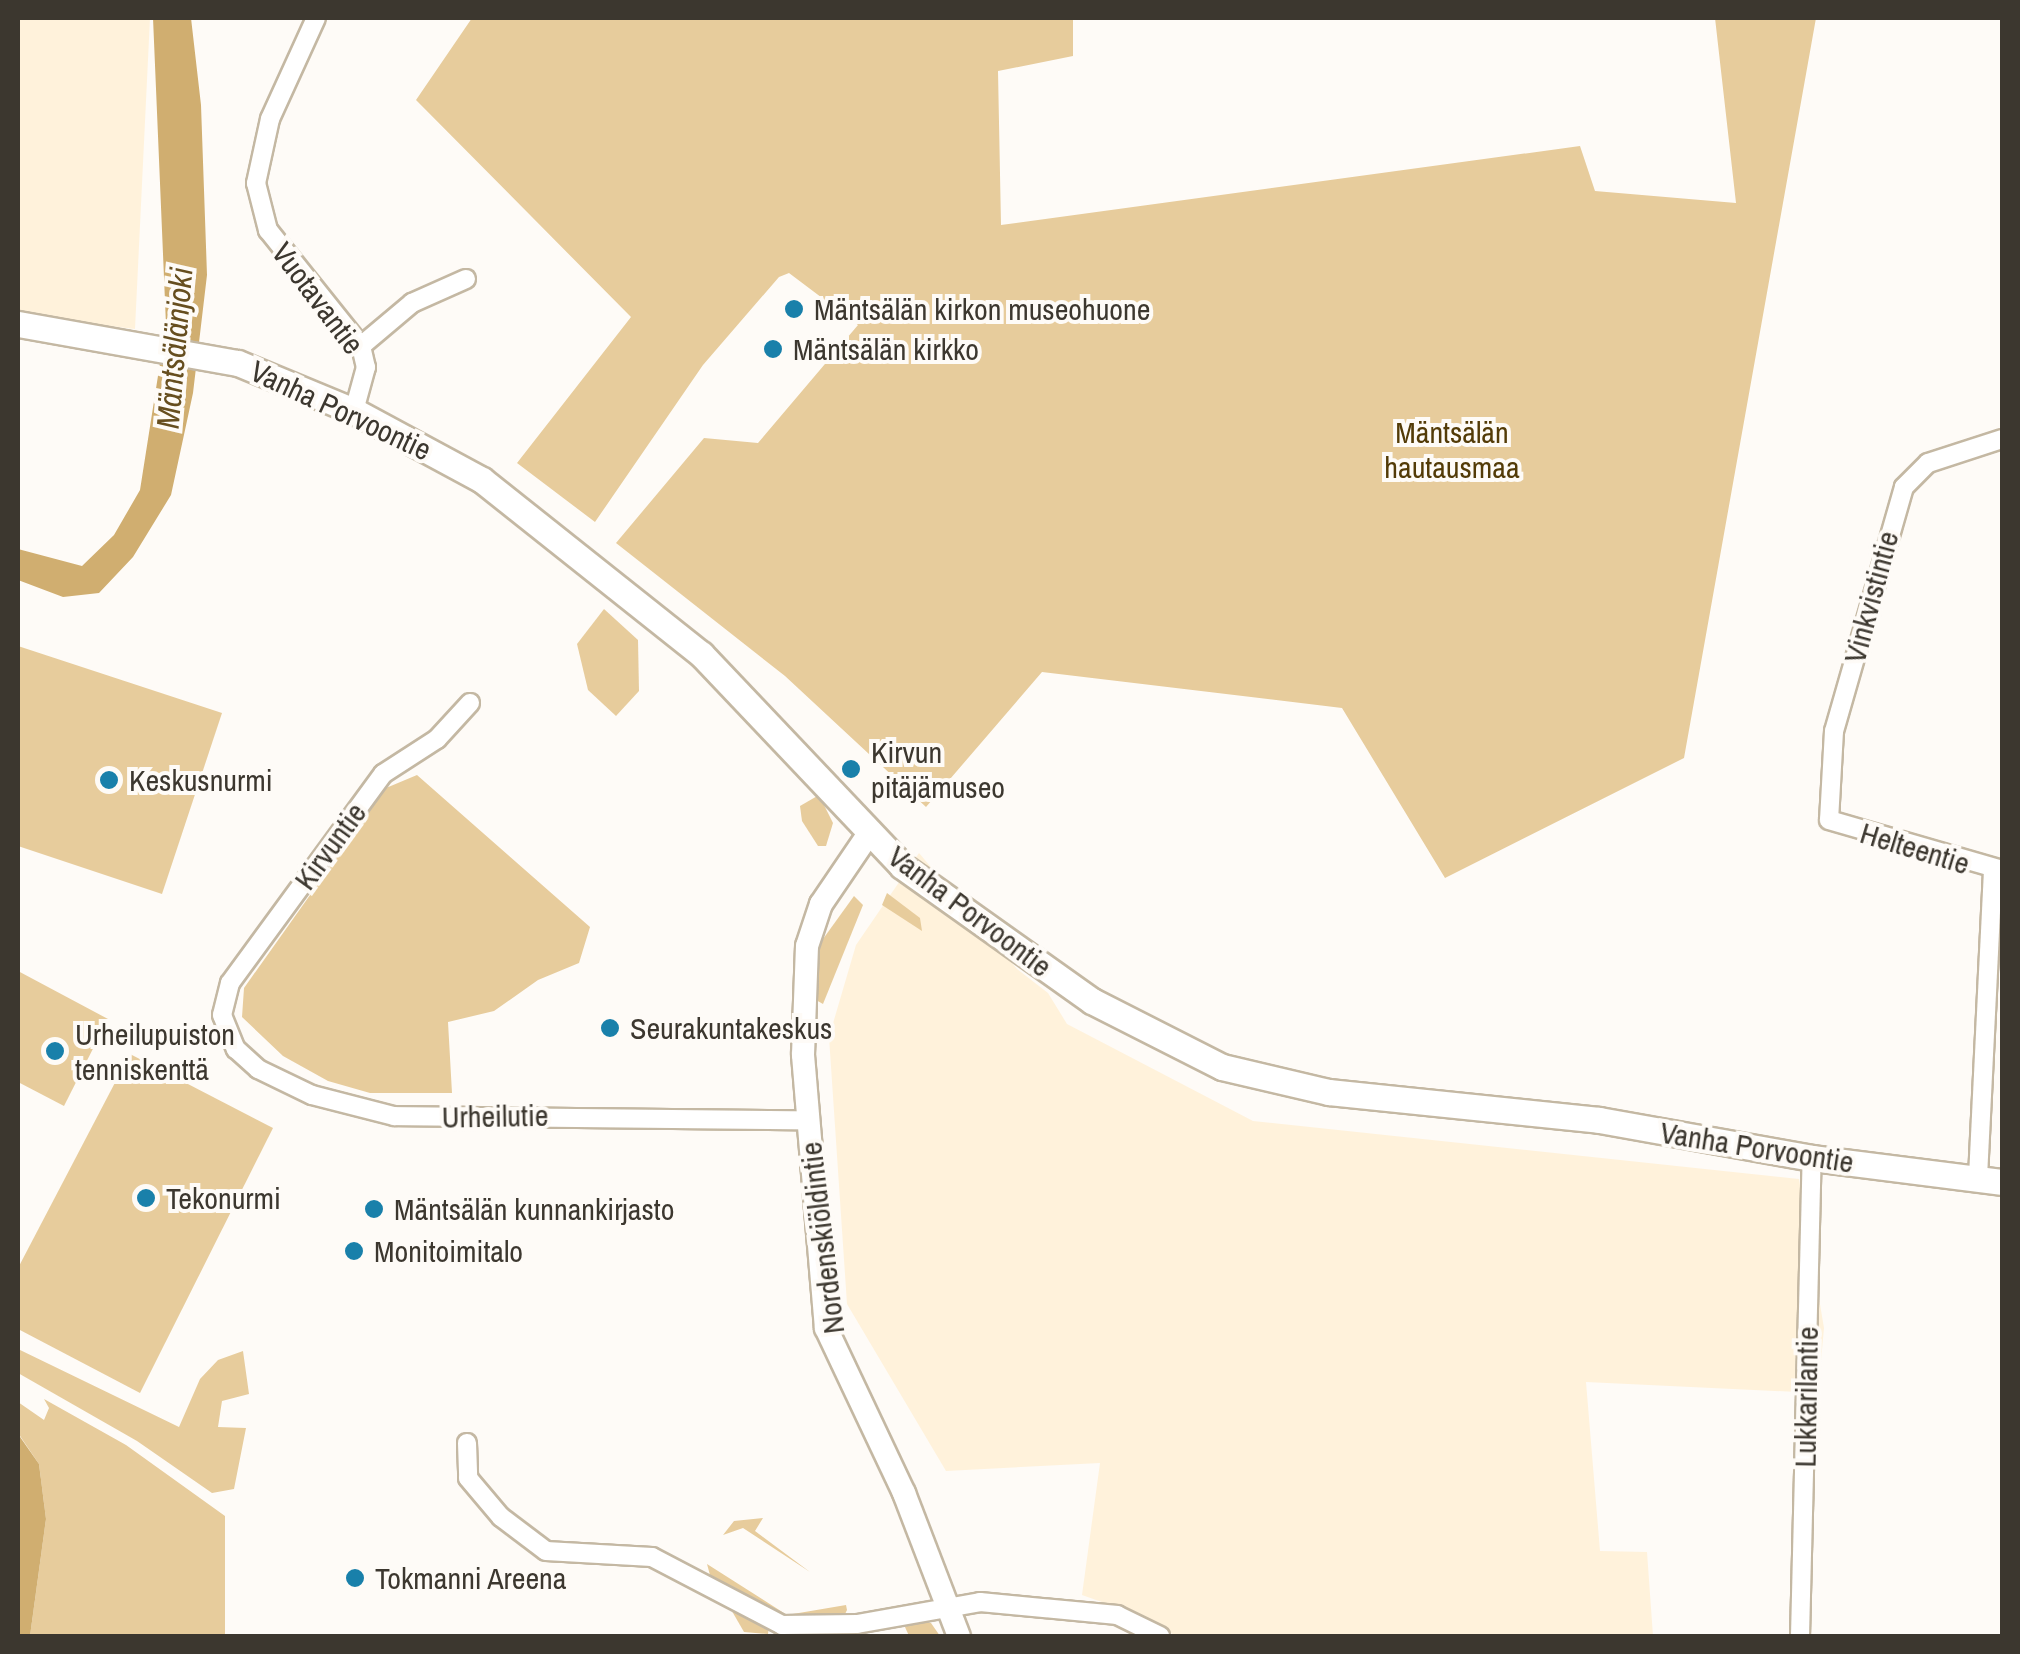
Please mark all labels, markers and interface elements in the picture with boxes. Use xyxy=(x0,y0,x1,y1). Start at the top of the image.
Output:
street label: Vuotavantie xyxy=(264,235,372,361)
water label: Mäntsälänjoki xyxy=(149,266,201,430)
place label: Mäntsälän kirkon museohuone xyxy=(814,291,1150,327)
marker: Mäntsälän kirkon museohuone xyxy=(783,298,805,320)
place label: Mäntsälän kirkko xyxy=(793,331,979,367)
marker: Mäntsälän kirkko xyxy=(762,338,784,360)
street label: Vanha Porvoontie xyxy=(245,352,437,468)
park label: Mäntsälän hautausmaa xyxy=(1384,414,1520,484)
street label: Vinkvistintie xyxy=(1836,527,1906,667)
place label: Kirvun pitäjämuseo xyxy=(871,734,1005,804)
marker: Kirvun pitäjämuseo xyxy=(840,758,862,780)
place label: Keskusnurmi xyxy=(129,762,273,798)
marker: Keskusnurmi xyxy=(98,769,120,791)
street label: Kirvuntie xyxy=(287,796,373,896)
street label: Helteentie xyxy=(1856,814,1974,882)
street label: Vanha Porvoontie xyxy=(881,838,1059,984)
place label: Seurakuntakeskus xyxy=(630,1010,832,1046)
place label: Urheilupuiston tenniskenttä xyxy=(75,1016,235,1086)
marker: Seurakuntakeskus xyxy=(599,1017,621,1039)
marker: Urheilupuiston tenniskenttä xyxy=(44,1040,66,1062)
street label: Urheilutie xyxy=(441,1097,549,1135)
street label: Vanha Porvoontie xyxy=(1658,1114,1856,1180)
street label: Nordenskiöldintie xyxy=(792,1140,852,1336)
place label: Tekonurmi xyxy=(166,1180,281,1216)
marker: Tekonurmi xyxy=(135,1187,157,1209)
place label: Mäntsälän kunnankirjasto xyxy=(394,1191,674,1227)
marker: Mäntsälän kunnankirjasto xyxy=(363,1198,385,1220)
place label: Monitoimitalo xyxy=(374,1233,523,1269)
marker: Monitoimitalo xyxy=(343,1240,365,1262)
street label: Lukkarilantie xyxy=(1787,1326,1825,1468)
place label: Tokmanni Areena xyxy=(375,1560,568,1596)
marker: Tokmanni Areena xyxy=(344,1567,366,1589)

